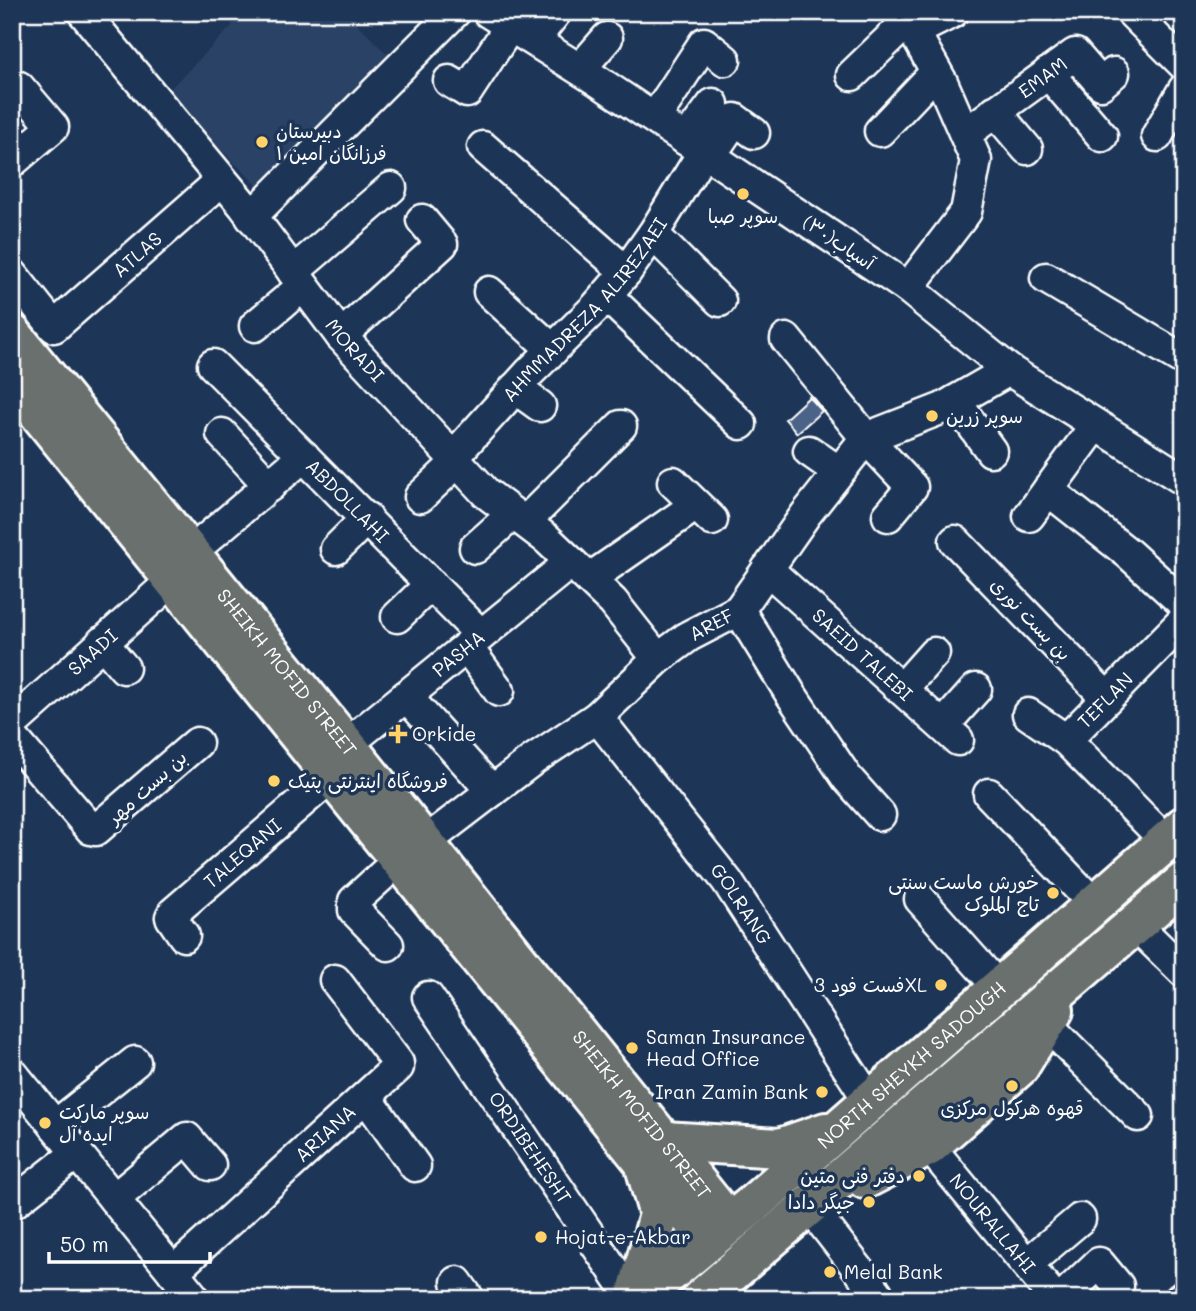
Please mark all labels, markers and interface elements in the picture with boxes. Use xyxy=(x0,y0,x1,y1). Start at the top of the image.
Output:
street label: EMAM xyxy=(1013,51,1072,103)
place label: دبیرستان فرزانگان امین ۱ xyxy=(276,118,387,165)
marker: دبیرستان فرزانگان امین ۱ xyxy=(254,134,270,150)
marker: سوپر صبا xyxy=(735,186,751,202)
place label: سوپر صبا xyxy=(708,203,778,229)
street label: آسیاب(۳۰) xyxy=(798,208,881,276)
street label: AHMMADREZA ALIREZAEI xyxy=(496,213,672,407)
street label: ATLAS xyxy=(107,226,167,282)
street label: MORADI xyxy=(320,313,390,387)
place label: سوپر زرین xyxy=(946,403,1023,429)
marker: سوپر زرین xyxy=(924,408,940,424)
street label: ABDOLLAHI xyxy=(301,453,395,547)
street label: بن بست نوری xyxy=(986,572,1077,665)
street label: SHEIKH MOFID STREET xyxy=(212,583,363,761)
street label: AREF xyxy=(684,602,738,646)
street label: SAEID TALEBI xyxy=(807,602,918,706)
street label: SAADI xyxy=(62,623,122,680)
street label: PASHA xyxy=(427,624,490,682)
street label: TEFLAN xyxy=(1072,666,1138,733)
place label: Orkide xyxy=(412,721,476,746)
marker: Orkide xyxy=(390,726,406,742)
street label: بن بست مهر xyxy=(100,744,192,830)
place label: فروشگاه اینترنتی پتیک xyxy=(288,768,448,794)
marker: فروشگاه اینترنتی پتیک xyxy=(266,773,282,789)
street label: TALEQANI xyxy=(198,812,286,893)
street label: GOLRANG xyxy=(705,858,778,949)
place label: خورش ماست سنتی تاج الملوک xyxy=(888,869,1039,917)
marker: خورش ماست سنتی تاج الملوک xyxy=(1045,885,1061,901)
place label: فست فود 3XL xyxy=(814,972,927,997)
street label: NORTH SHEYKH SADOUGH xyxy=(812,975,1011,1154)
marker: فست فود 3XL xyxy=(933,977,949,993)
place label: Saman Insurance Head Office xyxy=(646,1024,805,1071)
street label: SHEIKH MOFID STREET xyxy=(567,1025,717,1204)
marker: Saman Insurance Head Office xyxy=(624,1040,640,1056)
marker: قهوه هرکول مرکزی xyxy=(1004,1078,1020,1094)
place label: Iran Zamin Bank xyxy=(655,1079,808,1104)
marker: Iran Zamin Bank xyxy=(814,1084,830,1100)
street label: ORDIBEHESHT xyxy=(484,1086,578,1208)
place label: قهوه هرکول مرکزی xyxy=(940,1095,1084,1121)
place label: سوپر مارکت ایده آل xyxy=(59,1099,149,1146)
street label: ARIANA xyxy=(289,1099,361,1167)
marker: سوپر مارکت ایده آل xyxy=(37,1115,53,1131)
place label: دفتر فنی متین xyxy=(800,1163,905,1189)
marker: دفتر فنی متین xyxy=(911,1168,927,1184)
street label: NOURALLAHI xyxy=(944,1168,1041,1278)
place label: جیگر دادا xyxy=(788,1189,855,1214)
marker: جیگر دادا xyxy=(861,1194,877,1210)
scale bar xyxy=(49,1220,210,1264)
place label: Hojat-e-Akbar xyxy=(555,1224,691,1249)
marker: Hojat-e-Akbar xyxy=(533,1229,549,1245)
text: 50 m xyxy=(60,1230,109,1257)
place label: Melal Bank xyxy=(844,1259,943,1284)
marker: Melal Bank xyxy=(822,1264,838,1280)

